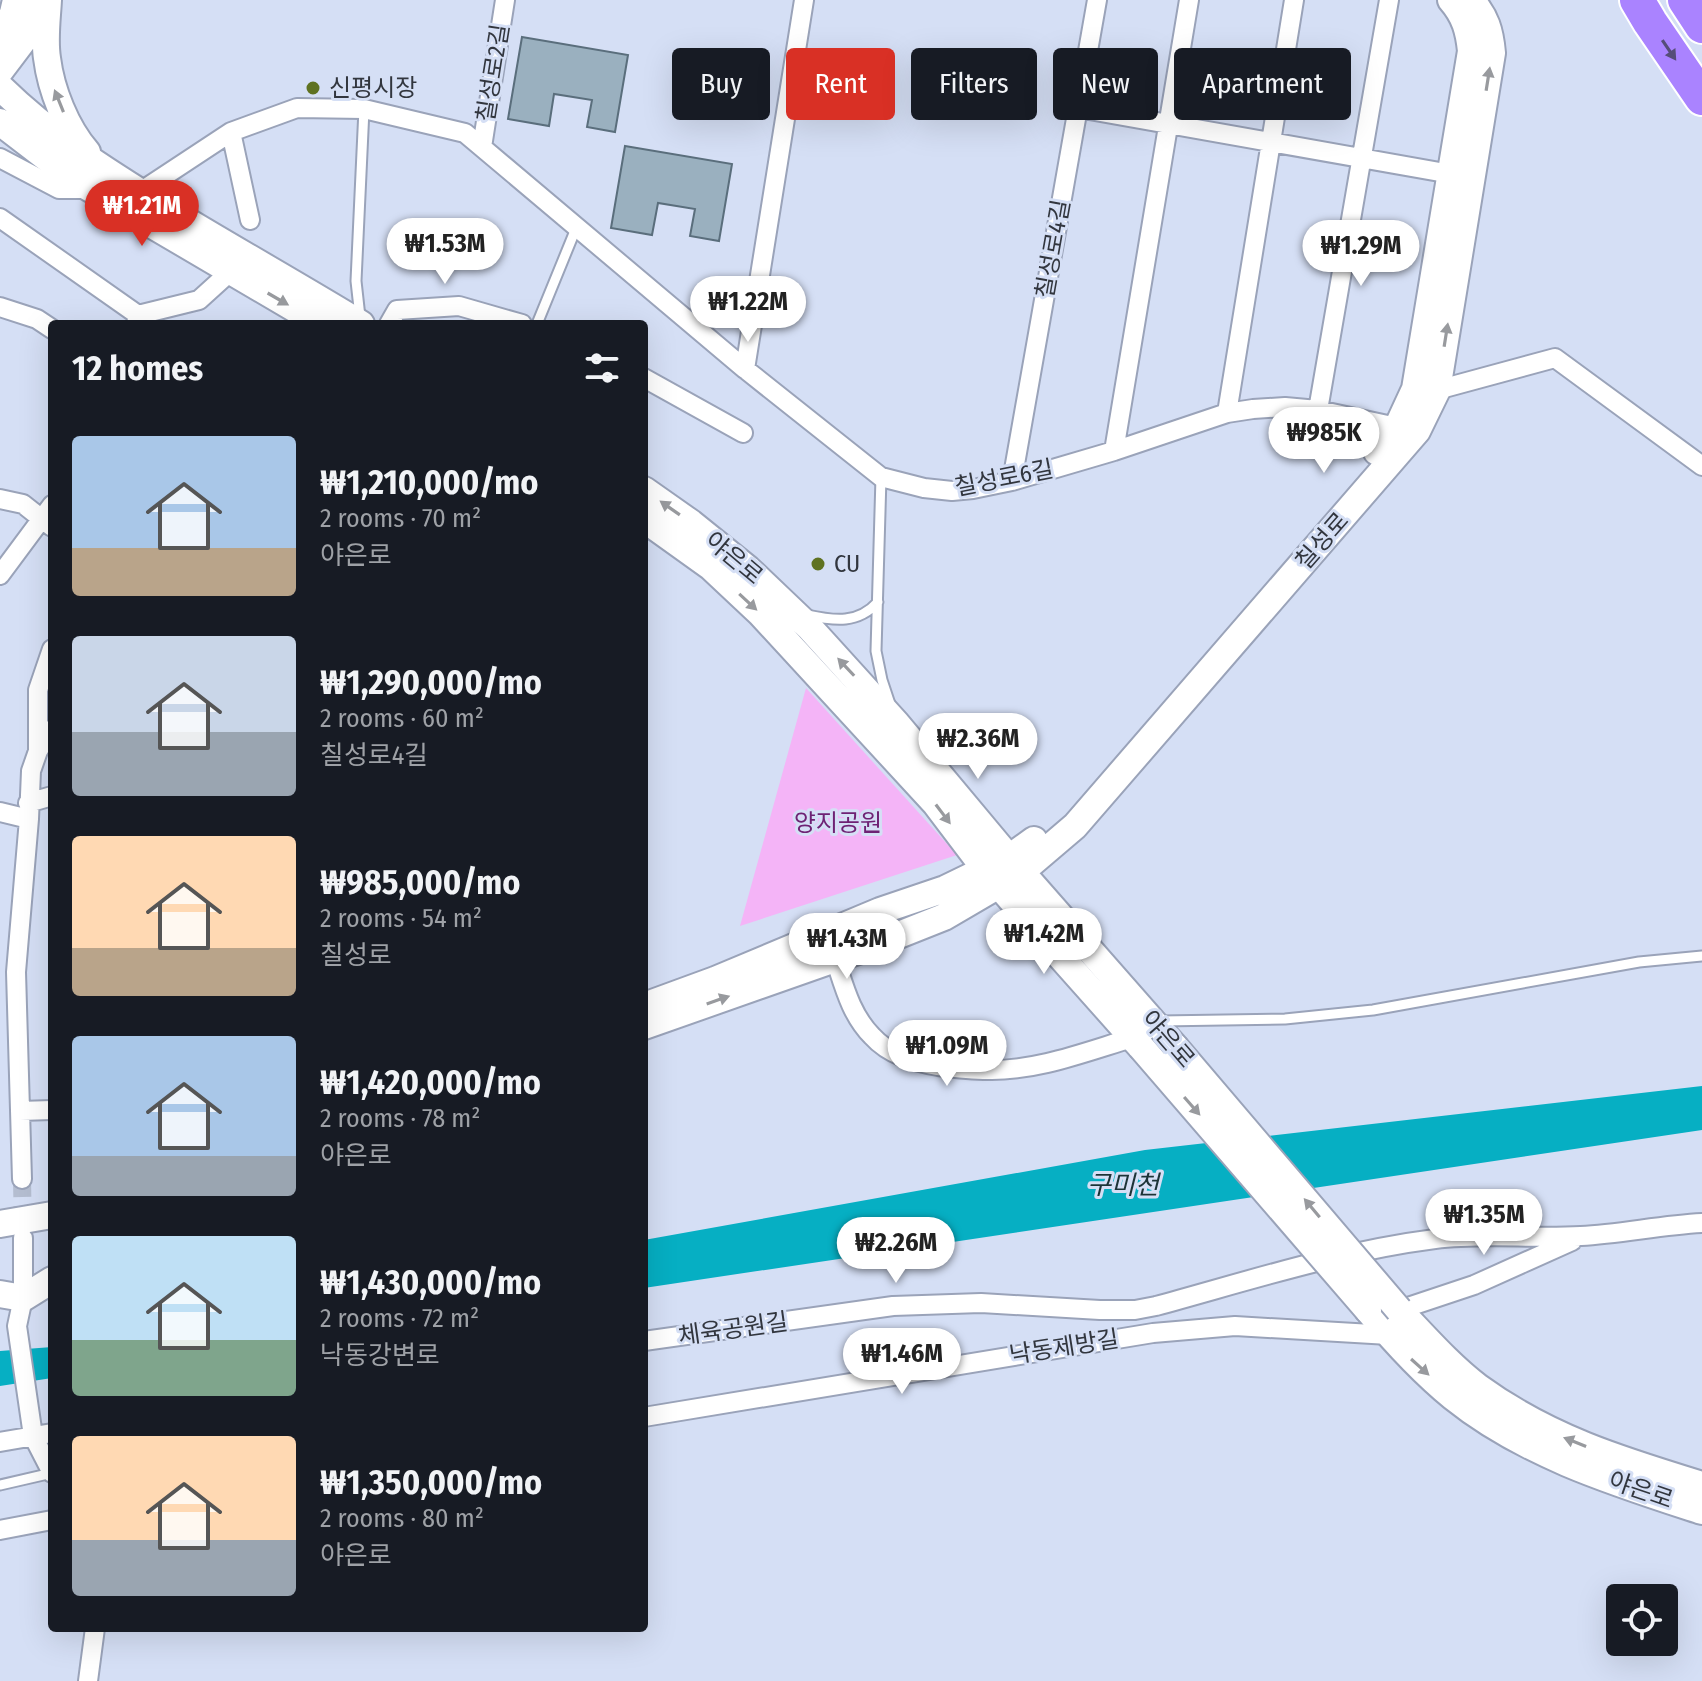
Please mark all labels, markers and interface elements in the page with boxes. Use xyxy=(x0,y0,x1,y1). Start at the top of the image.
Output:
street label: 칠성로2길 xyxy=(471,22,515,124)
one-way arrow xyxy=(1661,39,1676,60)
chip: Buy xyxy=(672,48,770,120)
chip: Rent xyxy=(786,48,895,120)
chip: Filters xyxy=(911,48,1037,120)
chip: New xyxy=(1053,48,1158,120)
chip: Apartment xyxy=(1174,48,1351,120)
one-way arrow xyxy=(1482,66,1495,91)
place label: 신평시장 xyxy=(329,74,417,102)
marker: 신평시장 xyxy=(304,79,322,97)
one-way arrow xyxy=(53,89,66,113)
pin: ₩1.21M xyxy=(77,180,207,248)
text: ₩1.21M xyxy=(103,190,181,221)
street label: 칠성로4길 xyxy=(1031,197,1075,301)
pin: ₩1.53M xyxy=(380,218,510,286)
pin: ₩1.29M xyxy=(1296,220,1426,288)
text: ₩1.53M xyxy=(405,228,485,259)
text: ₩1.29M xyxy=(1320,230,1402,261)
pin: ₩1.22M xyxy=(683,276,813,344)
text: ₩1.22M xyxy=(708,286,788,317)
one-way arrow xyxy=(267,292,289,306)
one-way arrow xyxy=(1440,323,1452,348)
icon: filters xyxy=(580,346,624,390)
text: 12 homes xyxy=(72,348,203,389)
pin: ₩985K xyxy=(1268,407,1380,475)
text: ₩985K xyxy=(1286,417,1362,448)
street label: 칠성로6길 xyxy=(952,455,1056,501)
text: ₩1,210,000/mo xyxy=(320,462,538,503)
icon: home xyxy=(136,468,232,564)
one-way arrow xyxy=(659,501,680,516)
text: 2 rooms · 70 m² xyxy=(320,503,481,534)
street label: 칠성로 xyxy=(1290,507,1354,575)
street label: 야은로 xyxy=(700,526,768,590)
text: 야은로 xyxy=(320,540,392,571)
place label: CU xyxy=(834,550,860,578)
marker: CU xyxy=(809,555,827,573)
one-way arrow xyxy=(739,593,758,611)
one-way arrow xyxy=(838,658,856,677)
text: ₩1,290,000/mo xyxy=(320,662,542,703)
icon: home xyxy=(136,668,232,764)
text: 2 rooms · 60 m² xyxy=(320,703,484,734)
pin: ₩2.36M xyxy=(913,713,1043,781)
text: ₩2.36M xyxy=(936,723,1020,754)
text: 칠성로4길 xyxy=(320,740,428,771)
one-way arrow xyxy=(935,804,951,824)
park label: 양지공원 xyxy=(794,809,882,837)
text: ₩985,000/mo xyxy=(320,862,520,903)
icon: home xyxy=(136,868,232,964)
text: 2 rooms · 54 m² xyxy=(320,903,482,934)
pin: ₩1.42M xyxy=(979,908,1109,976)
pin: ₩1.43M xyxy=(782,913,912,981)
text: ₩1.42M xyxy=(1004,918,1084,949)
text: ₩1.43M xyxy=(807,923,887,954)
text: 칠성로 xyxy=(320,940,392,971)
one-way arrow xyxy=(706,993,730,1006)
street label: 야은로 xyxy=(1136,1005,1200,1073)
pin: ₩1.09M xyxy=(882,1020,1012,1088)
text: ₩1.09M xyxy=(906,1030,988,1061)
text: ₩1,420,000/mo xyxy=(320,1062,541,1103)
icon: home xyxy=(136,1068,232,1164)
one-way arrow xyxy=(1183,1096,1200,1116)
text: 2 rooms · 78 m² xyxy=(320,1103,481,1134)
text: 야은로 xyxy=(320,1140,392,1171)
water label: 구미천 xyxy=(1087,1170,1162,1201)
pin: ₩1.35M xyxy=(1419,1189,1549,1257)
one-way arrow xyxy=(1304,1198,1321,1218)
text: ₩1.35M xyxy=(1443,1199,1525,1230)
pin: ₩2.26M xyxy=(831,1217,961,1285)
text: ₩2.26M xyxy=(855,1227,937,1258)
text: ₩1,430,000/mo xyxy=(320,1262,541,1303)
icon: home xyxy=(136,1268,232,1364)
text: 2 rooms · 72 m² xyxy=(320,1303,479,1334)
street label: 체육공원길 xyxy=(676,1307,790,1351)
street label: 낙동제방길 xyxy=(1007,1325,1121,1369)
pin: ₩1.46M xyxy=(837,1328,967,1396)
text: ₩1.46M xyxy=(861,1338,943,1369)
text: 낙동강변로 xyxy=(320,1340,440,1371)
one-way arrow xyxy=(1410,1358,1429,1376)
one-way arrow xyxy=(1563,1436,1587,1449)
text: ₩1,350,000/mo xyxy=(320,1462,542,1503)
street label: 야은로 xyxy=(1605,1466,1677,1514)
icon: home xyxy=(136,1468,232,1564)
text: 2 rooms · 80 m² xyxy=(320,1503,484,1534)
text: 야은로 xyxy=(320,1540,392,1571)
map controls xyxy=(1606,1584,1678,1656)
button: locate xyxy=(1606,1584,1678,1656)

